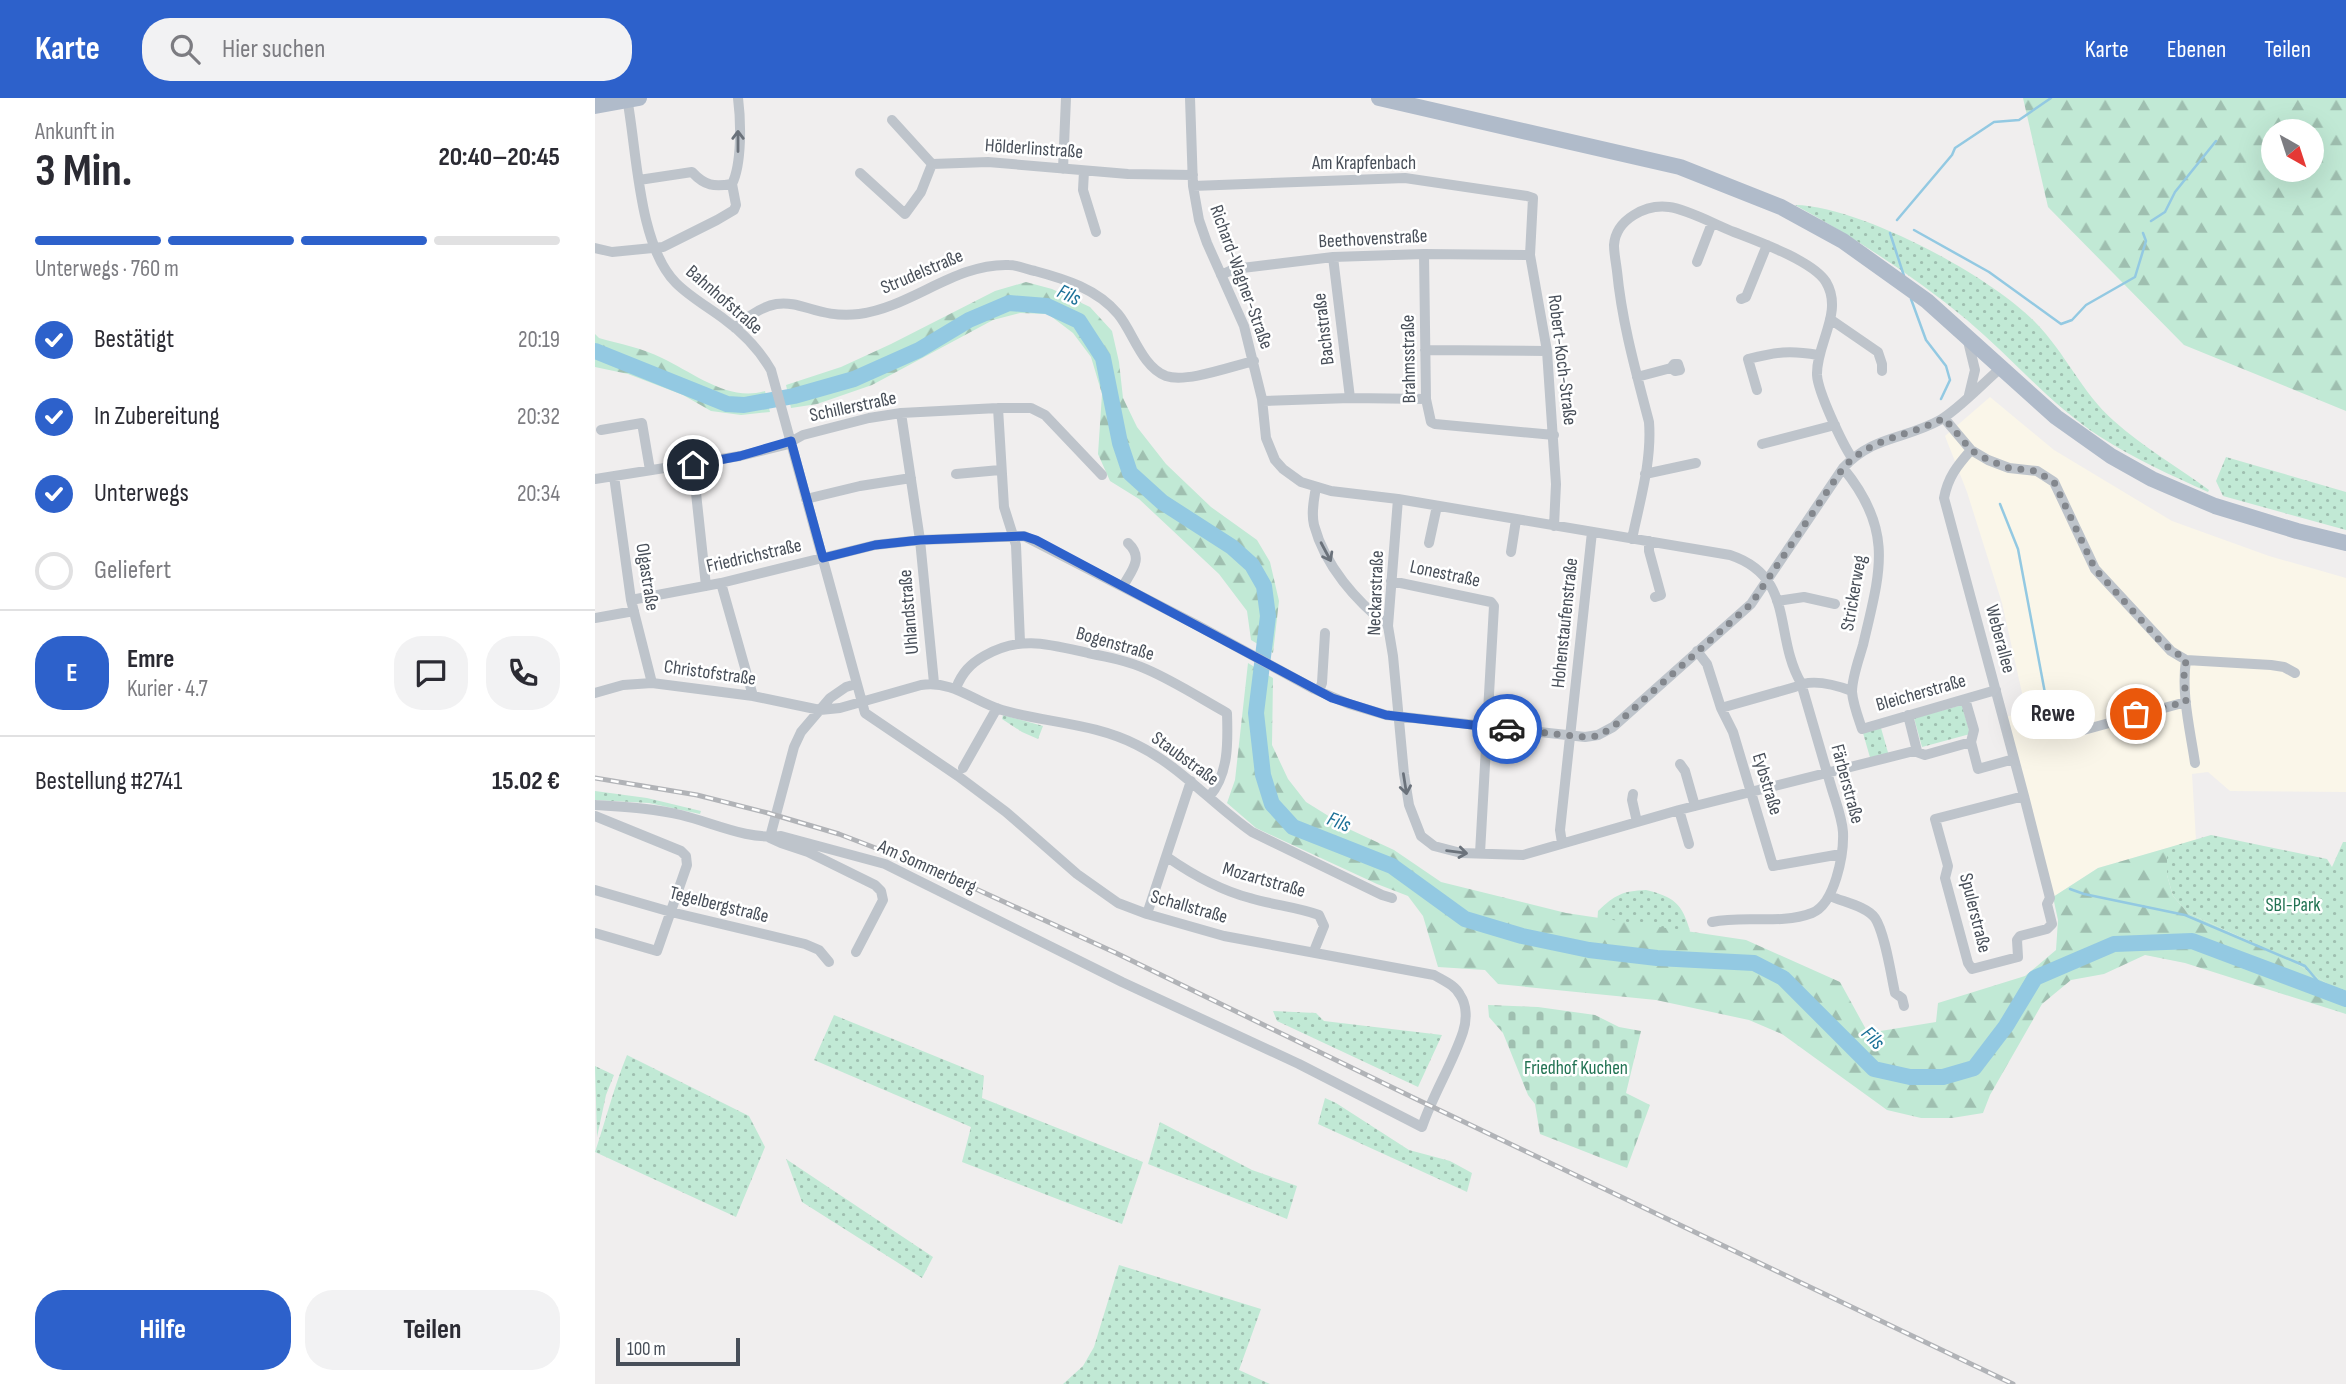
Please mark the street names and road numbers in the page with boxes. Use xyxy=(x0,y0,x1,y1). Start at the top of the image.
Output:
street label: Hölderlinstraße xyxy=(984,134,1084,164)
street label: Am Krapfenbach xyxy=(1311,152,1416,175)
street label: Richard-Wagner-Straße xyxy=(1204,202,1278,352)
street label: Beethovenstraße xyxy=(1318,225,1428,253)
street label: Strudelstraße xyxy=(877,244,967,300)
street label: Bahnhofstraße xyxy=(681,260,767,340)
street label: Bachstraße xyxy=(1308,292,1340,366)
street label: Robert-Koch-Straße xyxy=(1543,294,1581,426)
street label: Brahmsstraße xyxy=(1397,315,1421,403)
street label: Schillerstraße xyxy=(808,387,898,427)
street label: Friedrichstraße xyxy=(704,534,804,578)
street label: Olgastraße xyxy=(630,541,664,613)
street label: Neckarstraße xyxy=(1363,550,1389,636)
street label: Strickerweg xyxy=(1836,553,1872,633)
street label: Lonestraße xyxy=(1408,555,1482,593)
street label: Hohenstaufenstraße xyxy=(1547,557,1583,689)
street label: Uhlandstraße xyxy=(894,569,924,655)
street label: Weberallee xyxy=(1980,602,2020,676)
street label: Bogenstraße xyxy=(1073,622,1157,666)
street label: Christofstraße xyxy=(662,655,758,691)
street label: Bleicherstraße xyxy=(1873,669,1969,717)
street label: Staubstraße xyxy=(1147,727,1223,791)
street label: Färberstraße xyxy=(1825,742,1869,826)
street label: Eybstraße xyxy=(1747,750,1787,818)
street label: Am Sommerberg xyxy=(873,835,980,899)
street label: Mozartstraße xyxy=(1220,857,1308,903)
street label: Spulerstraße xyxy=(1954,871,1996,955)
street label: Tegelbergstraße xyxy=(667,882,771,928)
street label: Schallstraße xyxy=(1148,885,1230,929)

